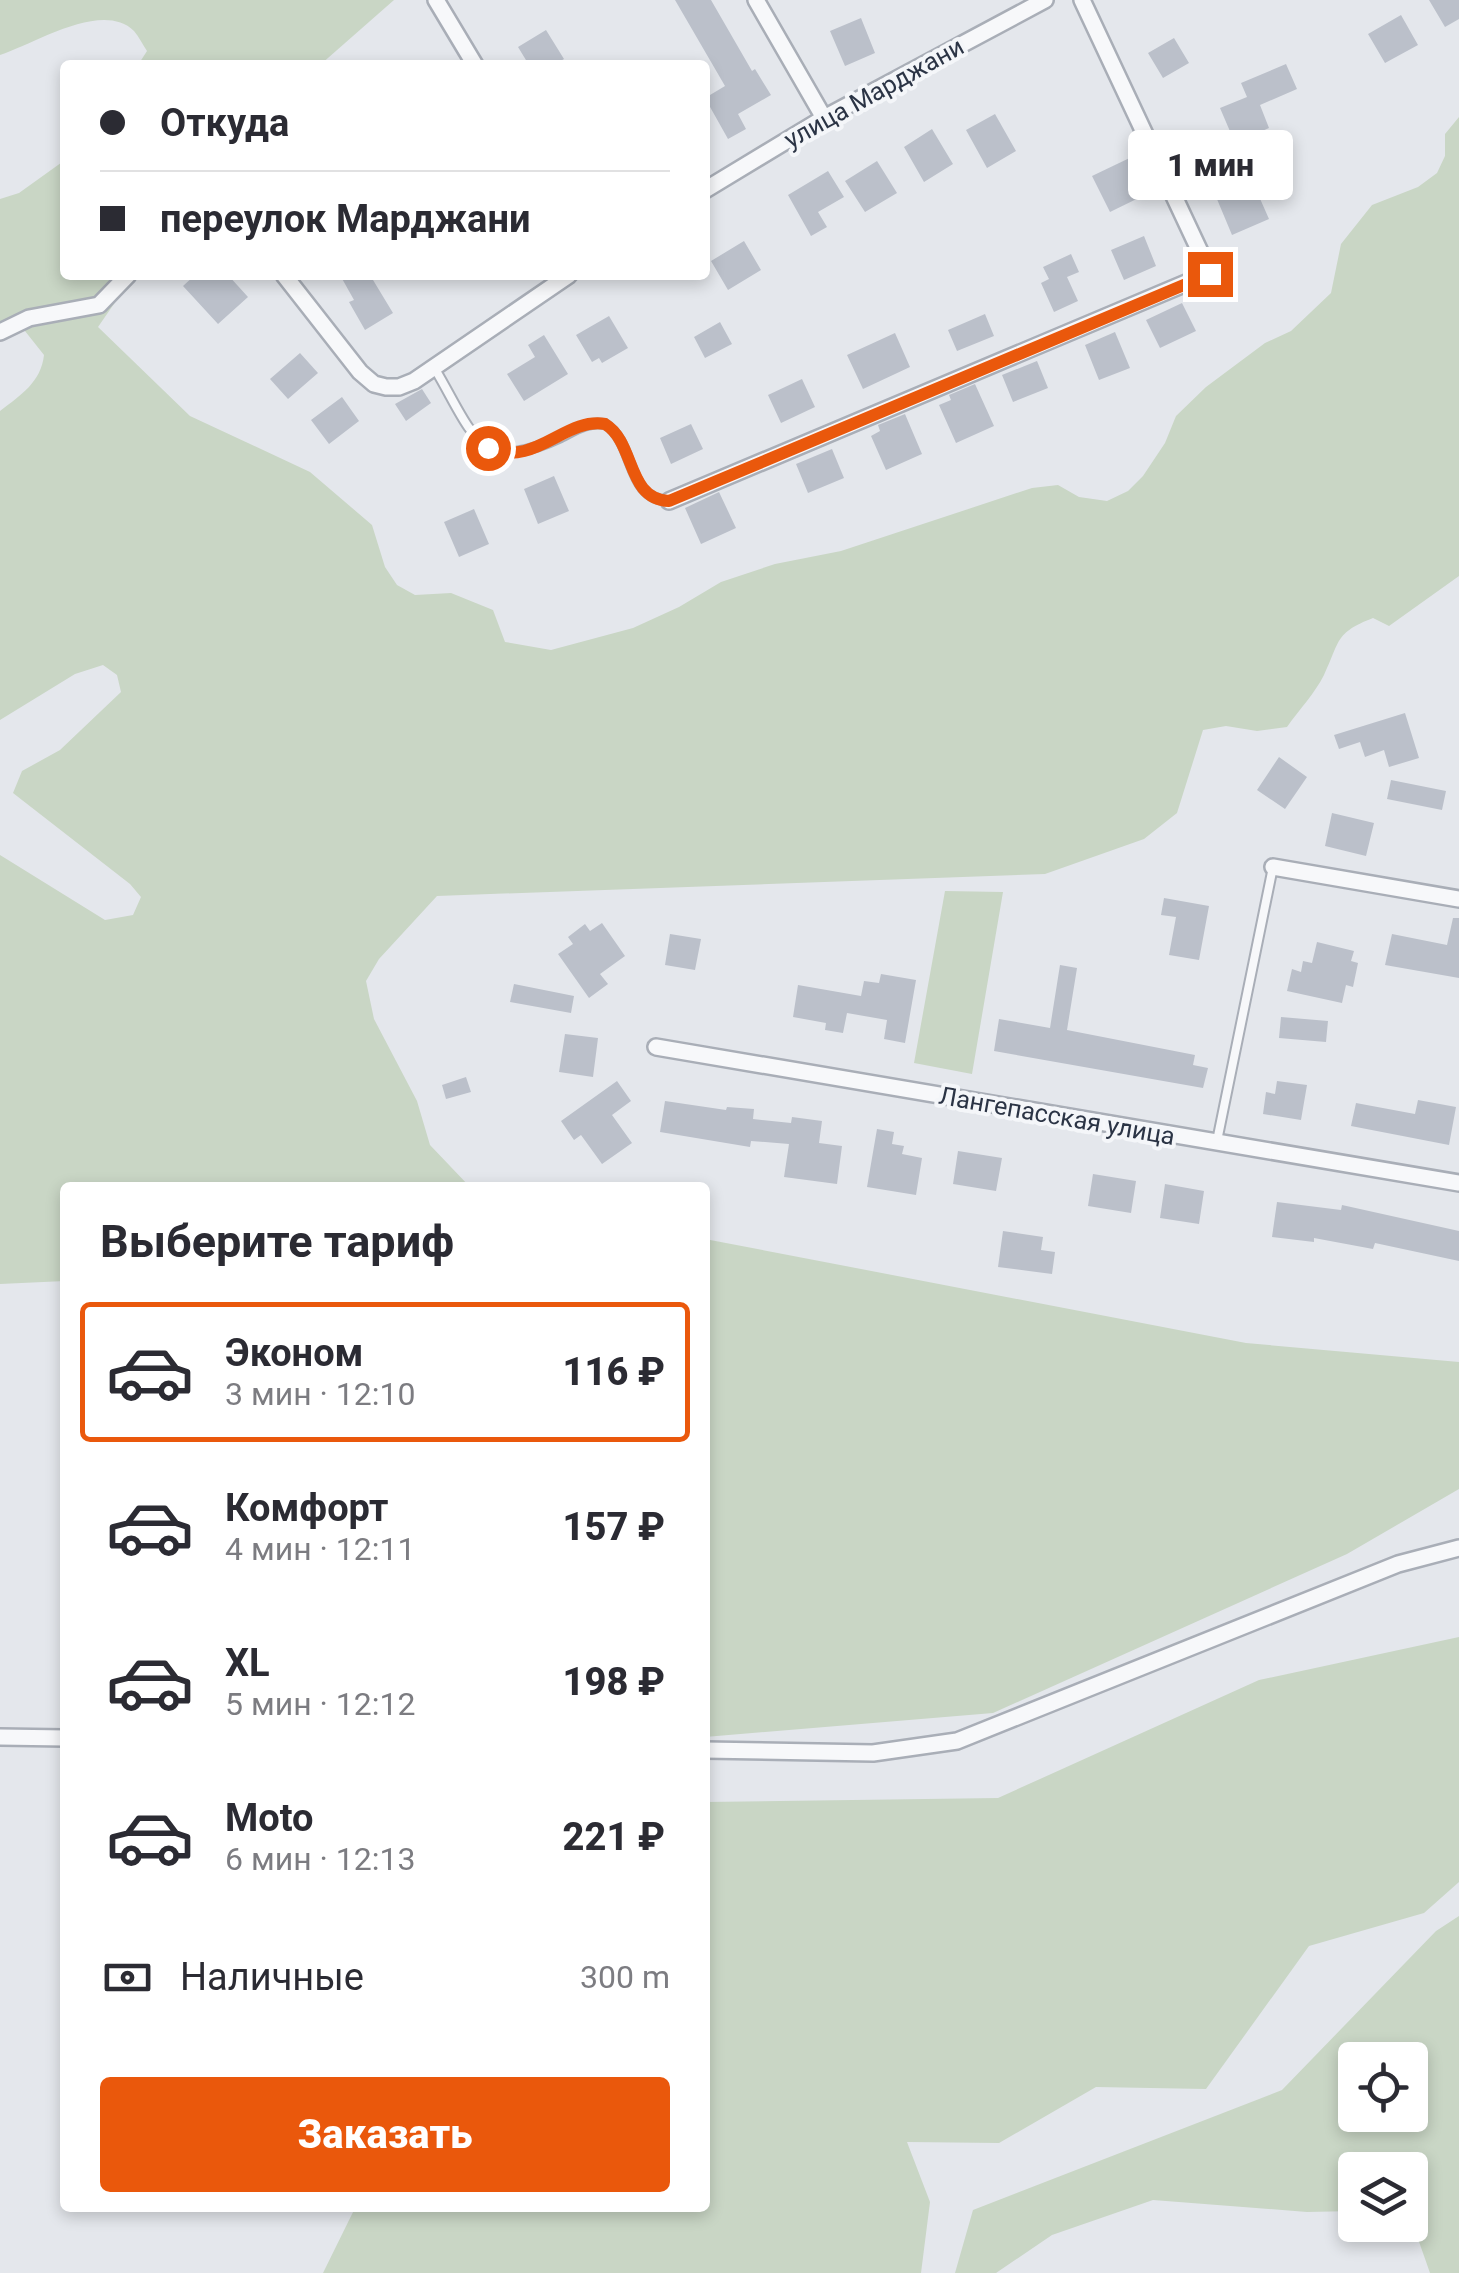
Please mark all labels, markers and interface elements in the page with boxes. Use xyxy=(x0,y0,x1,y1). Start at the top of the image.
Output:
street label: улица Марджани xyxy=(779,32,969,154)
text: Откуда xyxy=(160,101,289,145)
callout: 1 мин xyxy=(1128,129,1292,199)
text: 1 мин xyxy=(1167,146,1254,184)
text: переулок Марджани xyxy=(160,197,530,241)
route end xyxy=(1188,252,1233,297)
route start xyxy=(466,426,511,471)
street label: Лангепасская улица xyxy=(937,1081,1177,1151)
text: Выберите тариф xyxy=(100,1215,454,1268)
icon: car xyxy=(105,1327,195,1417)
text: Эконом xyxy=(225,1331,363,1375)
text: 116 ₽ xyxy=(563,1350,665,1394)
text: 3 мин · 12:10 xyxy=(225,1375,416,1413)
icon: car xyxy=(105,1482,195,1572)
text: Комфорт xyxy=(225,1486,388,1530)
text: 157 ₽ xyxy=(563,1505,665,1549)
text: 4 мин · 12:11 xyxy=(225,1530,416,1568)
icon: car xyxy=(105,1637,195,1727)
text: XL xyxy=(225,1641,270,1685)
text: 198 ₽ xyxy=(563,1660,665,1704)
text: 5 мин · 12:12 xyxy=(225,1685,416,1723)
icon: car xyxy=(105,1792,195,1882)
text: Moto xyxy=(225,1796,314,1840)
text: 221 ₽ xyxy=(563,1815,665,1859)
text: 6 мин · 12:13 xyxy=(225,1840,416,1878)
icon: cash xyxy=(100,1950,155,2005)
text: Наличные xyxy=(180,1955,364,1999)
text: 300 m xyxy=(580,1958,670,1996)
map controls xyxy=(1338,2042,1428,2242)
button: locate xyxy=(1338,2042,1428,2132)
button: Заказать xyxy=(100,2077,670,2192)
button: layers xyxy=(1338,2152,1428,2242)

